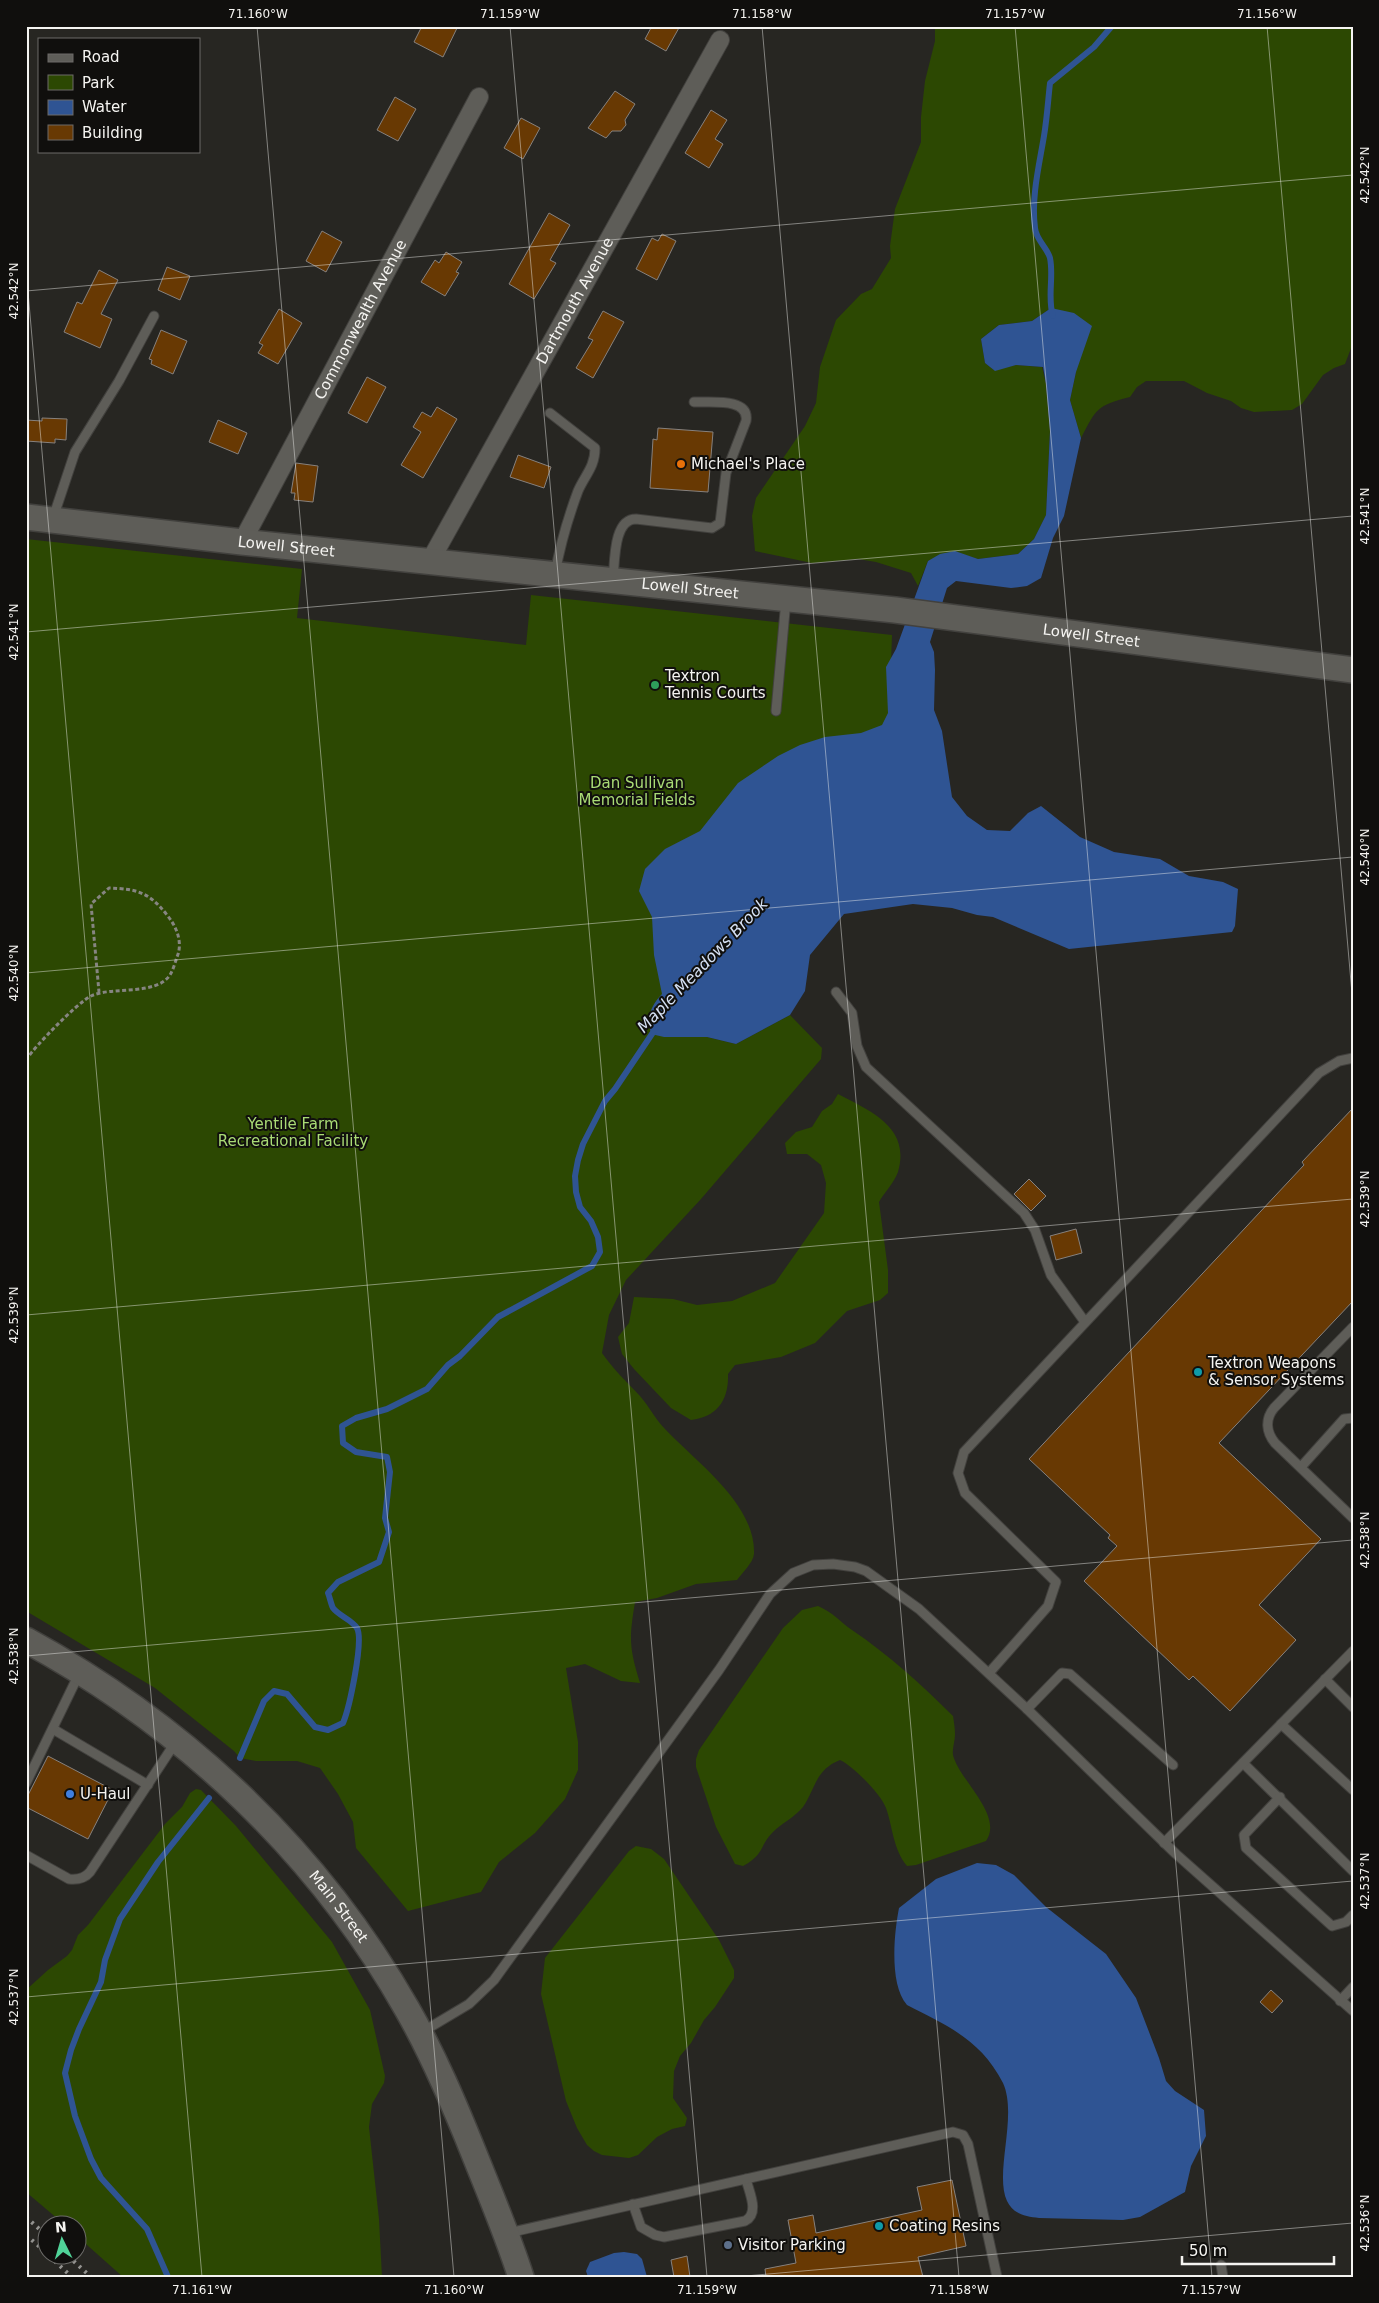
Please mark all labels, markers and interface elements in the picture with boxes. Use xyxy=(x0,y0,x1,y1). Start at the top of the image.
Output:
text: 71.160°W xyxy=(228,7,288,21)
text: 71.159°W xyxy=(480,7,540,21)
text: 71.158°W xyxy=(732,7,792,21)
text: 71.157°W xyxy=(985,7,1045,21)
text: 71.156°W xyxy=(1237,7,1297,21)
legend xyxy=(38,38,200,152)
text: Road xyxy=(82,48,120,66)
text: Park xyxy=(82,74,115,92)
text: Water xyxy=(82,98,127,116)
text: Building xyxy=(82,124,143,142)
text: 42.542°N xyxy=(1358,147,1372,203)
street label: Dartmouth Avenue xyxy=(533,234,617,367)
street label: Commonwealth Avenue xyxy=(311,237,410,403)
text: 42.542°N xyxy=(7,263,21,319)
place label: Michael's Place xyxy=(691,455,805,473)
marker: Michael's Place xyxy=(675,458,687,470)
text: 42.541°N xyxy=(1358,488,1372,544)
street label: Lowell Street xyxy=(237,533,336,561)
street label: Lowell Street xyxy=(641,575,740,603)
text: 42.541°N xyxy=(7,604,21,660)
street label: Lowell Street xyxy=(1042,620,1141,651)
place label: Textron Tennis Courts xyxy=(664,667,766,702)
marker: Textron Tennis Courts xyxy=(649,679,661,691)
park label: Dan Sullivan Memorial Fields xyxy=(579,774,696,809)
text: 42.540°N xyxy=(1358,829,1372,885)
water label: Maple Meadows Brook xyxy=(633,894,772,1036)
text: 42.540°N xyxy=(7,945,21,1001)
park label: Yentile Farm Recreational Facility xyxy=(218,1115,368,1150)
text: 42.539°N xyxy=(1358,1171,1372,1227)
text: 42.539°N xyxy=(7,1287,21,1343)
place label: Textron Weapons & Sensor Systems xyxy=(1207,1354,1345,1389)
marker: Textron Weapons & Sensor Systems xyxy=(1192,1366,1204,1378)
text: 42.538°N xyxy=(1358,1512,1372,1568)
text: 42.538°N xyxy=(7,1628,21,1684)
place label: U-Haul xyxy=(80,1785,131,1803)
marker: U-Haul xyxy=(64,1788,76,1800)
text: 42.537°N xyxy=(1358,1853,1372,1909)
street label: Main Street xyxy=(305,1867,372,1946)
text: 42.537°N xyxy=(7,1969,21,2025)
text: 42.536°N xyxy=(1358,2195,1372,2251)
north arrow xyxy=(38,2216,88,2266)
place label: Coating Resins xyxy=(889,2217,1000,2235)
text: N xyxy=(54,2219,67,2236)
marker: Coating Resins xyxy=(873,2220,885,2232)
scale bar xyxy=(1182,2233,1334,2265)
place label: Visitor Parking xyxy=(738,2236,846,2254)
marker: Visitor Parking xyxy=(722,2239,734,2251)
text: 50 m xyxy=(1189,2242,1227,2260)
text: 71.161°W xyxy=(172,2283,232,2297)
text: 71.160°W xyxy=(424,2283,484,2297)
text: 71.159°W xyxy=(677,2283,737,2297)
text: 71.158°W xyxy=(929,2283,989,2297)
text: 71.157°W xyxy=(1181,2283,1241,2297)

